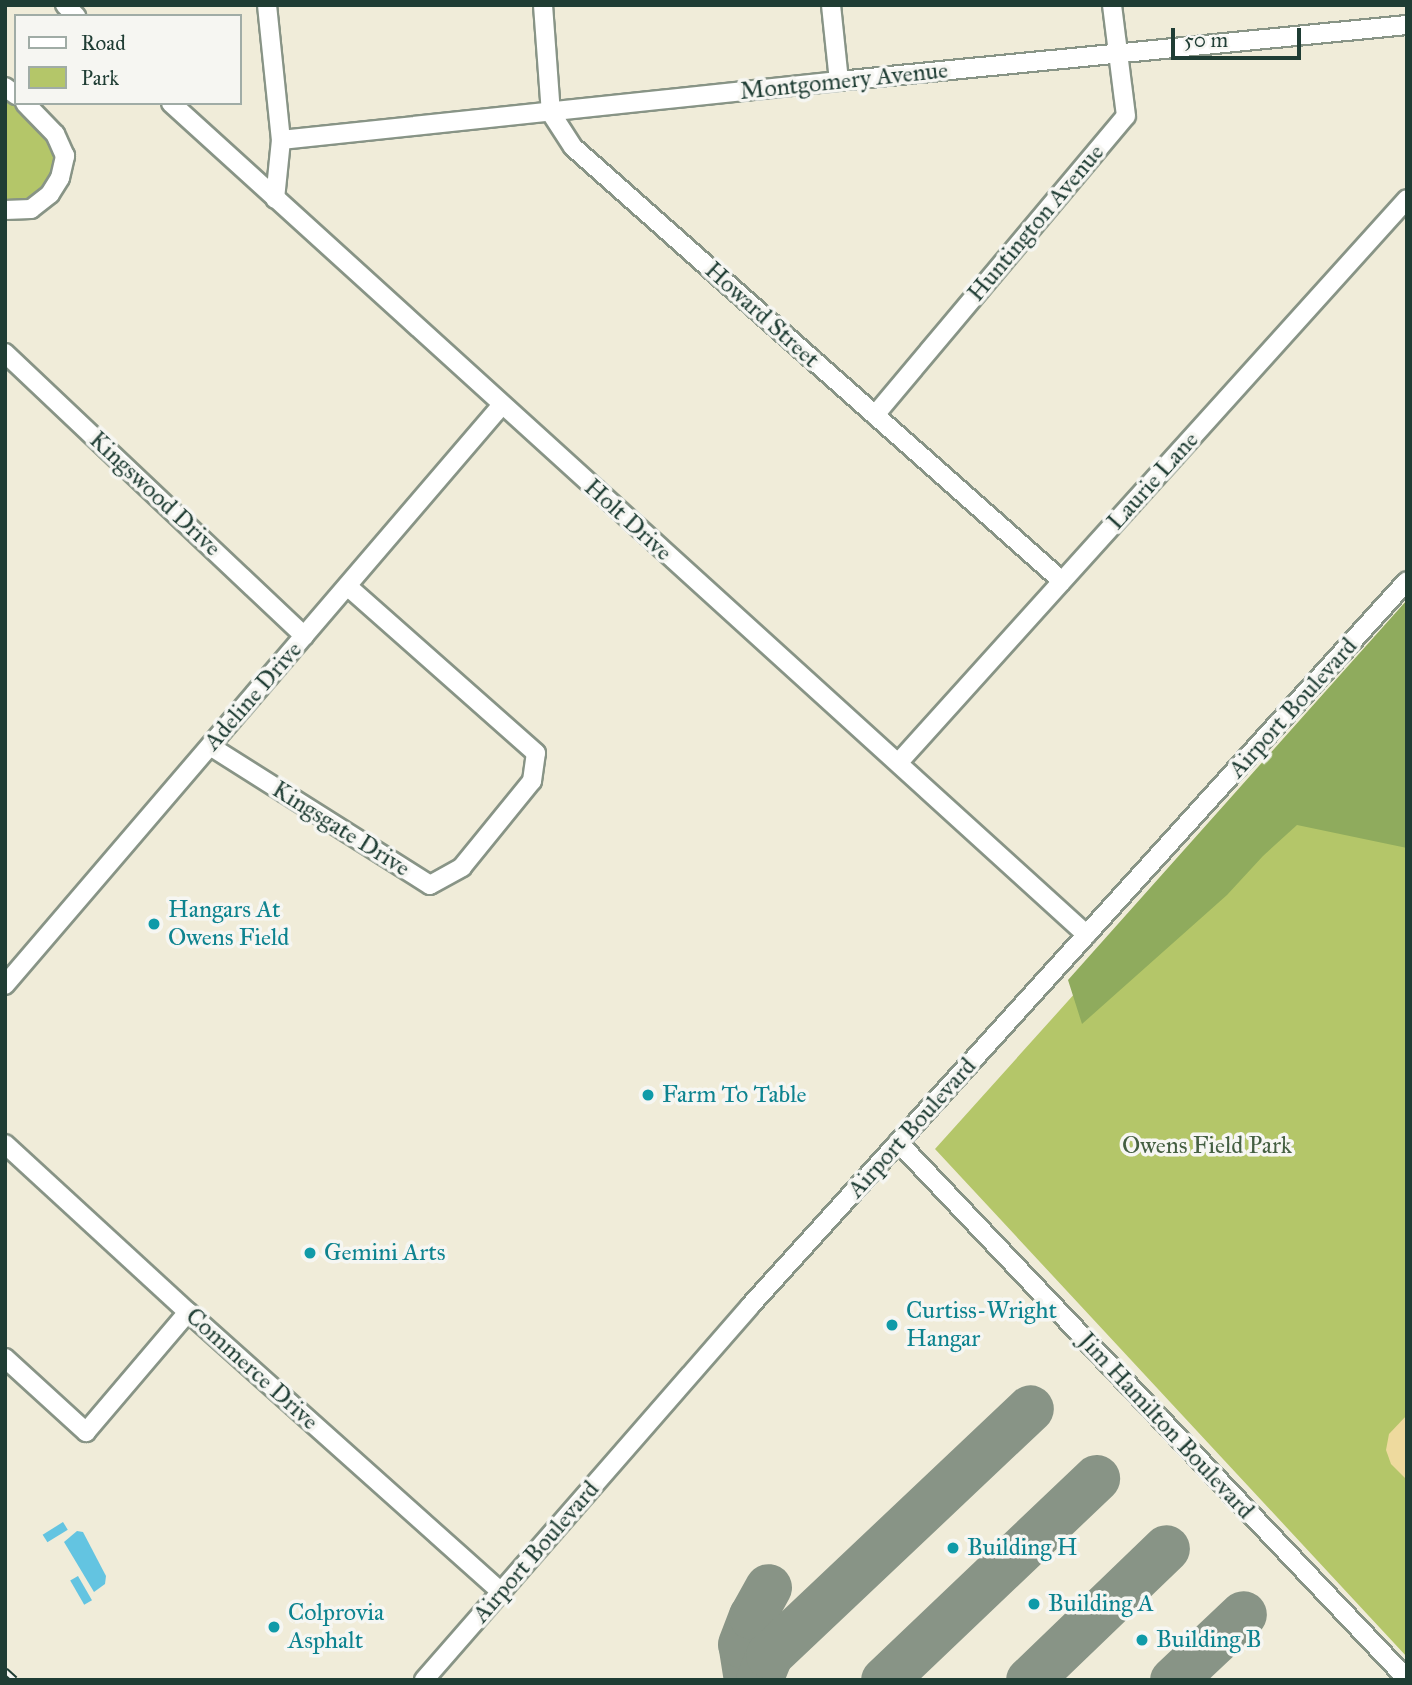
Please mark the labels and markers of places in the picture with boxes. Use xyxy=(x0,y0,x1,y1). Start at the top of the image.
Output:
place label: Hangars At Owens Field xyxy=(168,896,289,952)
marker: Hangars At Owens Field xyxy=(146,916,162,932)
place label: Farm To Table xyxy=(662,1081,807,1109)
marker: Farm To Table xyxy=(640,1087,656,1103)
place label: Gemini Arts xyxy=(324,1239,445,1267)
marker: Gemini Arts xyxy=(302,1245,318,1261)
place label: Curtiss-Wright Hangar xyxy=(906,1297,1057,1353)
marker: Curtiss-Wright Hangar xyxy=(884,1317,900,1333)
place label: Building H xyxy=(967,1534,1077,1562)
marker: Building H xyxy=(945,1540,961,1556)
place label: Building A xyxy=(1048,1590,1154,1618)
marker: Building A xyxy=(1026,1596,1042,1612)
place label: Colprovia Asphalt xyxy=(288,1599,384,1655)
marker: Colprovia Asphalt xyxy=(266,1619,282,1635)
place label: Building B xyxy=(1156,1626,1262,1654)
marker: Building B xyxy=(1134,1632,1150,1648)

